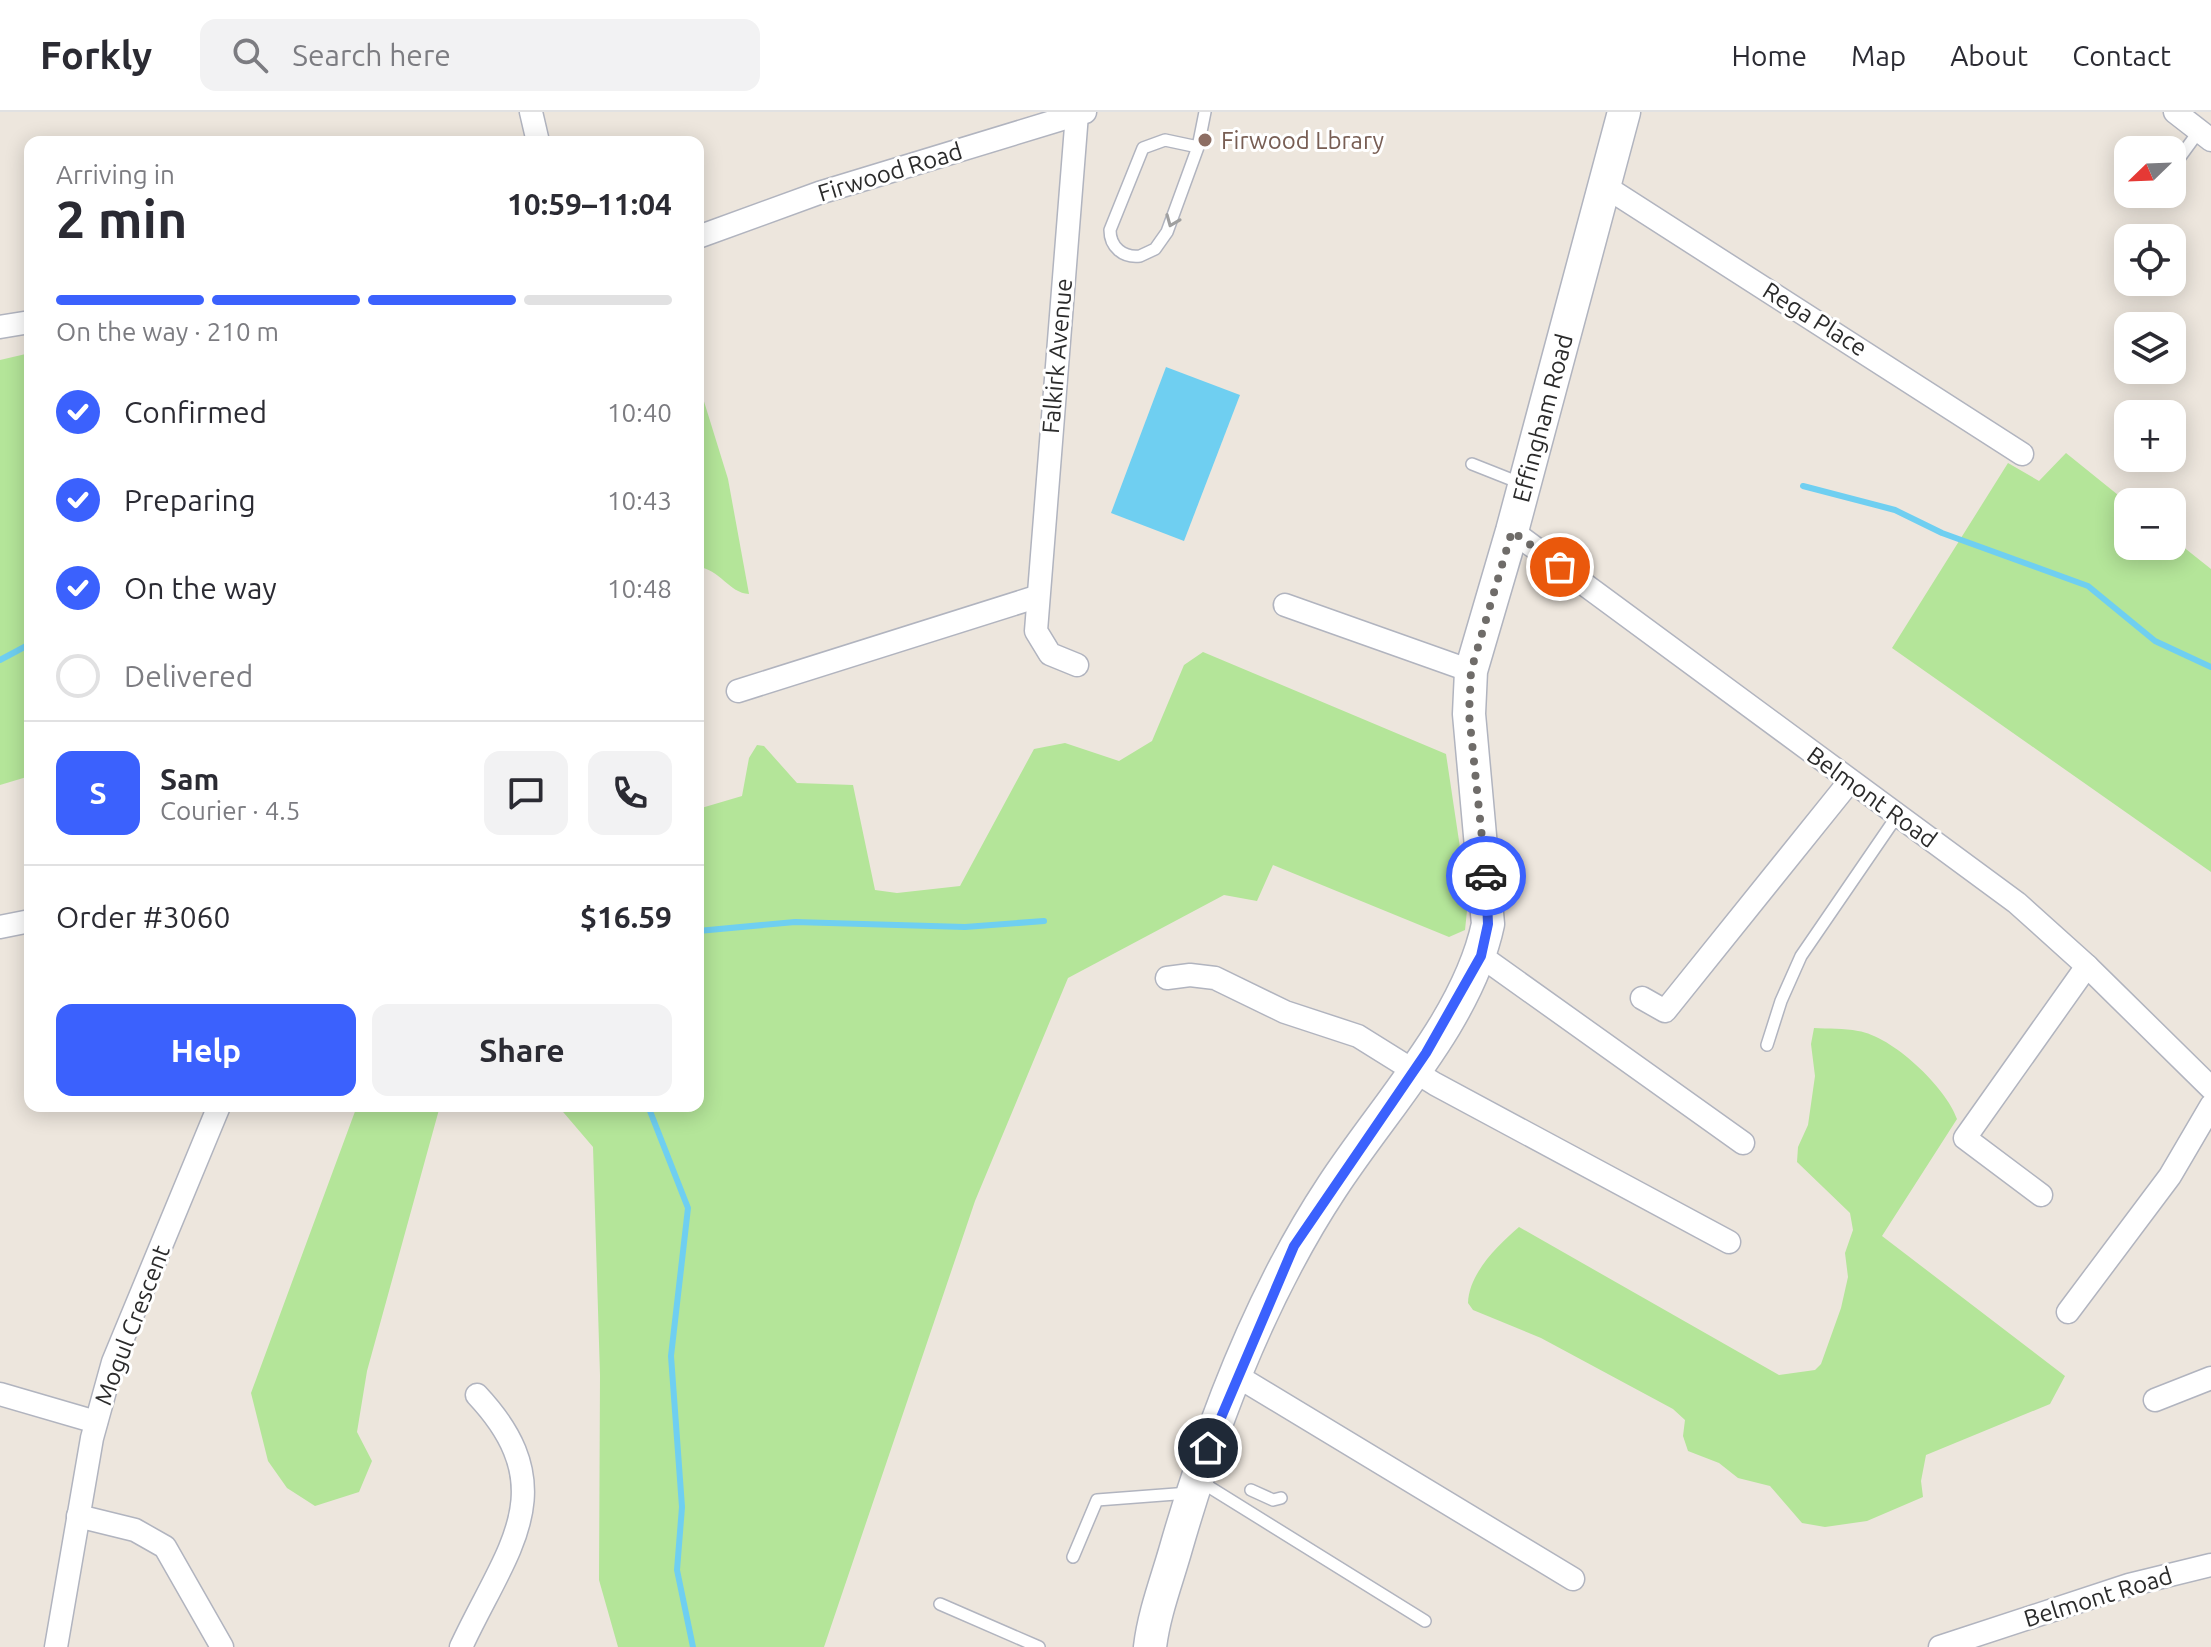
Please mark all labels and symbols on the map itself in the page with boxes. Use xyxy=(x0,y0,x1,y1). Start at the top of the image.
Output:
place label: Firwood Lbrary xyxy=(1221,127,1385,154)
marker: Firwood Lbrary xyxy=(1196,131,1214,149)
north arrow xyxy=(2114,136,2186,208)
street label: Firwood Road xyxy=(815,137,965,207)
one-way arrow xyxy=(1165,213,1181,227)
street label: Falkirk Avenue xyxy=(1037,277,1077,435)
street label: Rega Place xyxy=(1758,277,1872,361)
street label: Effingham Road xyxy=(1507,331,1578,505)
pin xyxy=(1526,533,1594,601)
street label: Belmont Road xyxy=(1802,741,1942,853)
courier xyxy=(1446,836,1526,916)
street label: Mogul Crescent xyxy=(89,1241,175,1409)
pin xyxy=(1174,1414,1242,1482)
street label: Belmont Road xyxy=(2021,1562,2175,1632)

